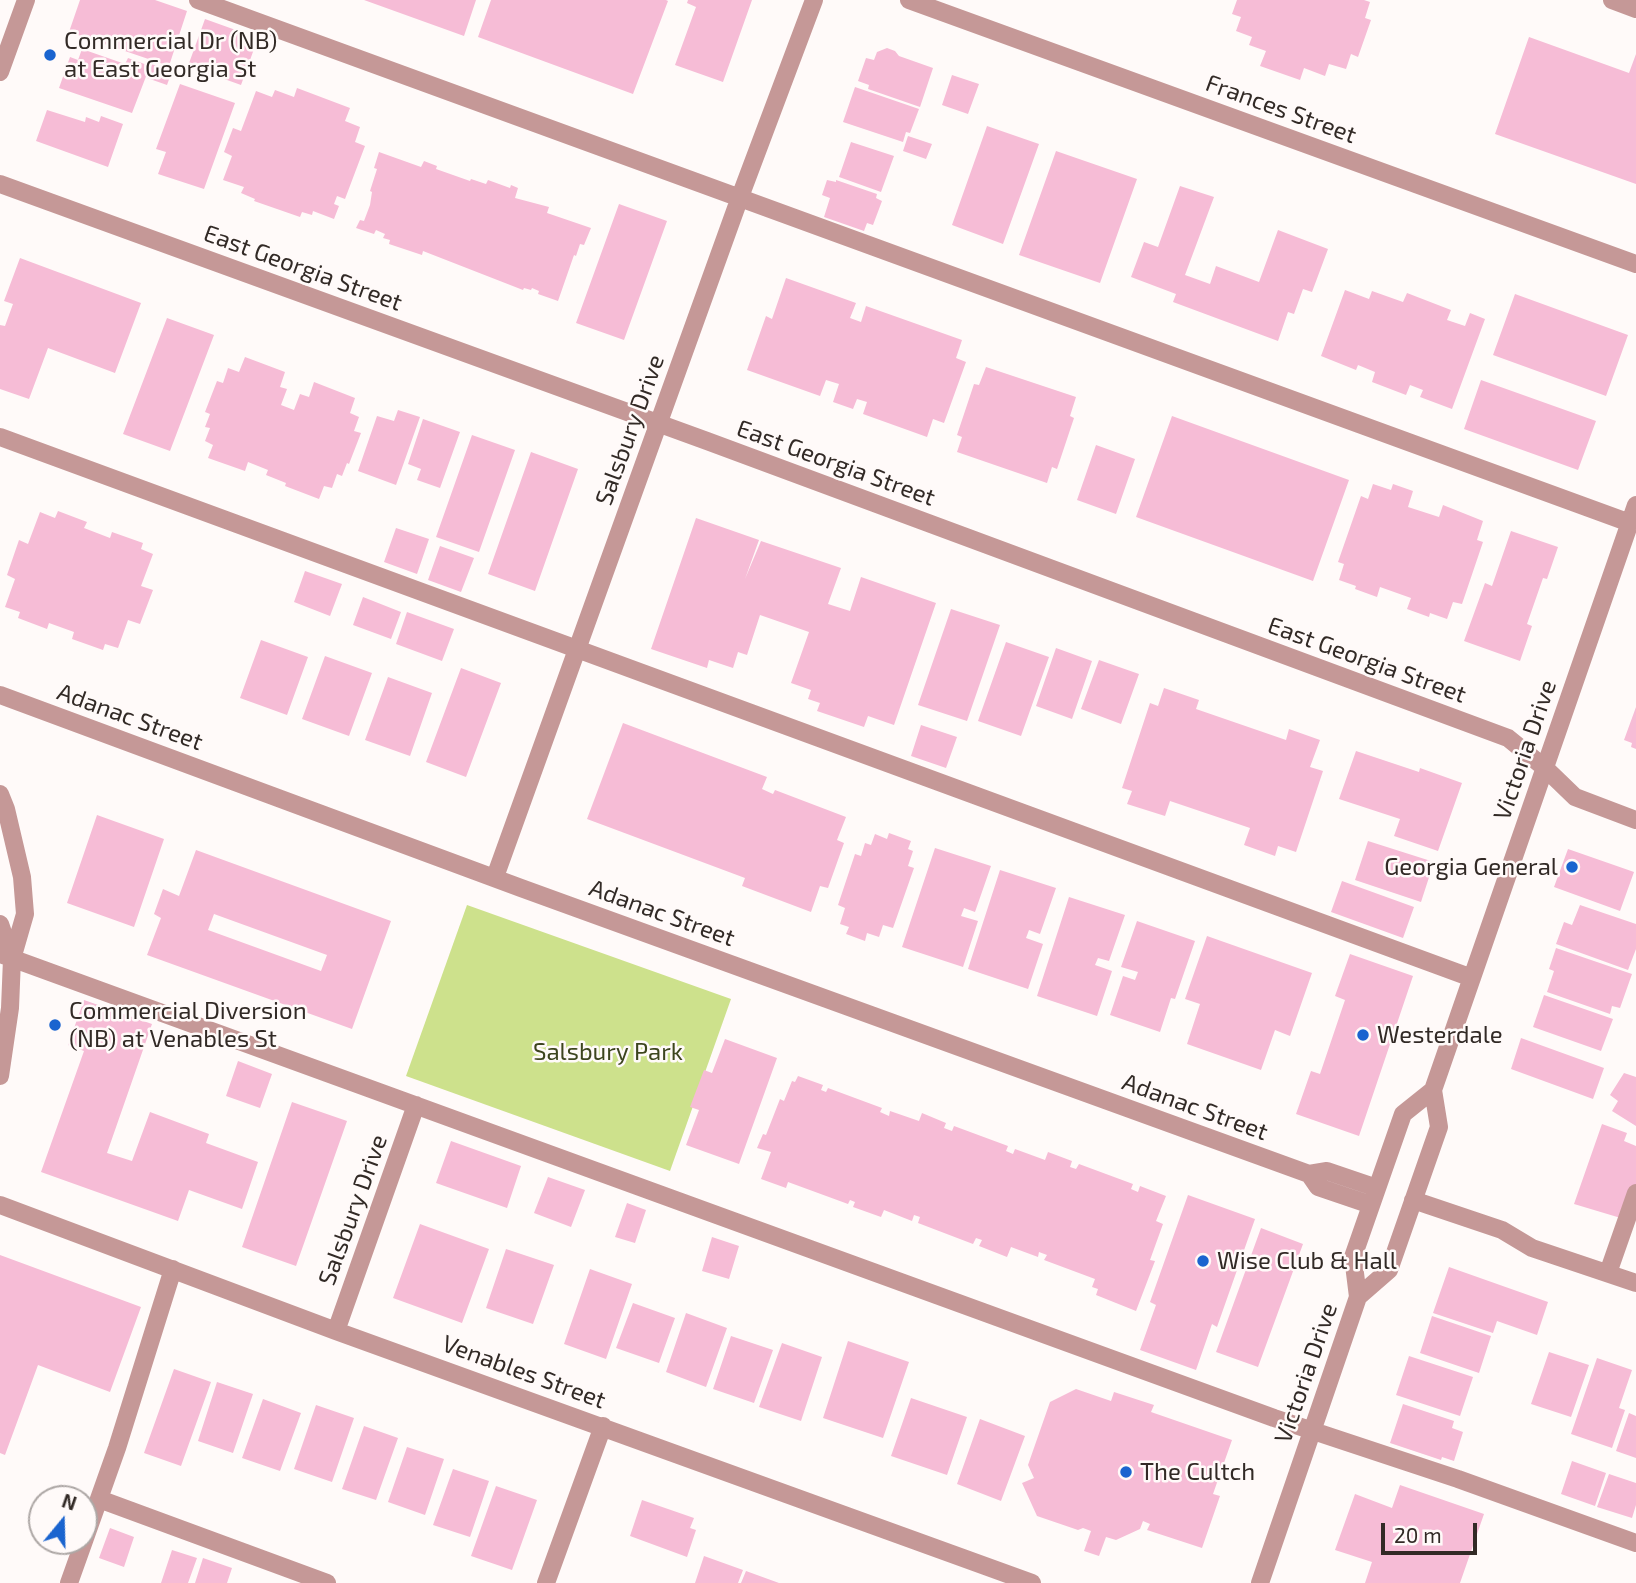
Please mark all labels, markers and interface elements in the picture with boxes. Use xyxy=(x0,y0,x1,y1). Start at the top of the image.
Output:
place label: Commercial Dr (NB) at East Georgia St xyxy=(64,27,277,83)
marker: Commercial Dr (NB) at East Georgia St xyxy=(42,47,58,63)
street label: Frances Street xyxy=(1202,68,1360,150)
street label: East Georgia Street xyxy=(200,219,406,317)
street label: Salsbury Drive xyxy=(589,351,671,509)
street label: East Georgia Street xyxy=(733,414,939,512)
street label: East Georgia Street xyxy=(1264,611,1470,709)
street label: Victoria Drive xyxy=(1488,676,1562,824)
street label: Adanac Street xyxy=(53,677,207,757)
place label: Georgia General xyxy=(1384,853,1558,881)
marker: Georgia General xyxy=(1564,859,1580,875)
street label: Adanac Street xyxy=(585,873,739,953)
place label: Commercial Diversion (NB) at Venables St xyxy=(69,997,307,1053)
marker: Commercial Diversion (NB) at Venables St xyxy=(47,1017,63,1033)
place label: Westerdale xyxy=(1377,1021,1503,1049)
marker: Westerdale xyxy=(1355,1027,1371,1043)
park label: Salsbury Park xyxy=(533,1038,683,1066)
street label: Adanac Street xyxy=(1118,1067,1272,1147)
street label: Salsbury Drive xyxy=(312,1131,394,1289)
place label: Wise Club & Hall xyxy=(1217,1247,1397,1275)
marker: Wise Club & Hall xyxy=(1195,1253,1211,1269)
street label: Victoria Drive xyxy=(1269,1299,1343,1447)
street label: Venables Street xyxy=(438,1329,610,1415)
place label: The Cultch xyxy=(1140,1458,1255,1486)
marker: The Cultch xyxy=(1118,1464,1134,1480)
north arrow xyxy=(28,1485,98,1555)
text: N xyxy=(59,1488,80,1515)
scale bar xyxy=(1384,1510,1480,1554)
text: 20 m xyxy=(1394,1522,1442,1547)

